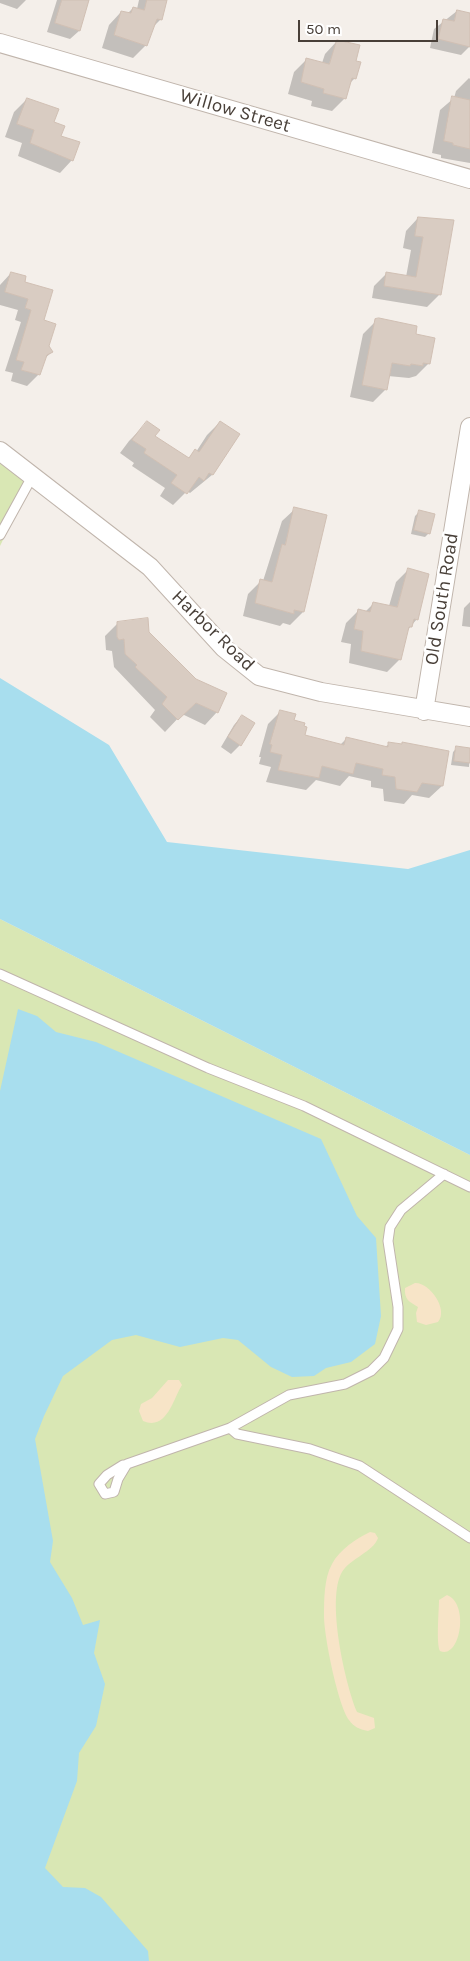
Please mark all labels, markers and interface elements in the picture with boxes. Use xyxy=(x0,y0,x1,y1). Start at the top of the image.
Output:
scale bar xyxy=(300,10,440,42)
text: 50 m xyxy=(306,20,341,38)
street label: Willow Street xyxy=(177,84,293,138)
street label: Old South Road xyxy=(420,531,464,667)
street label: Harbor Road xyxy=(167,586,259,676)

